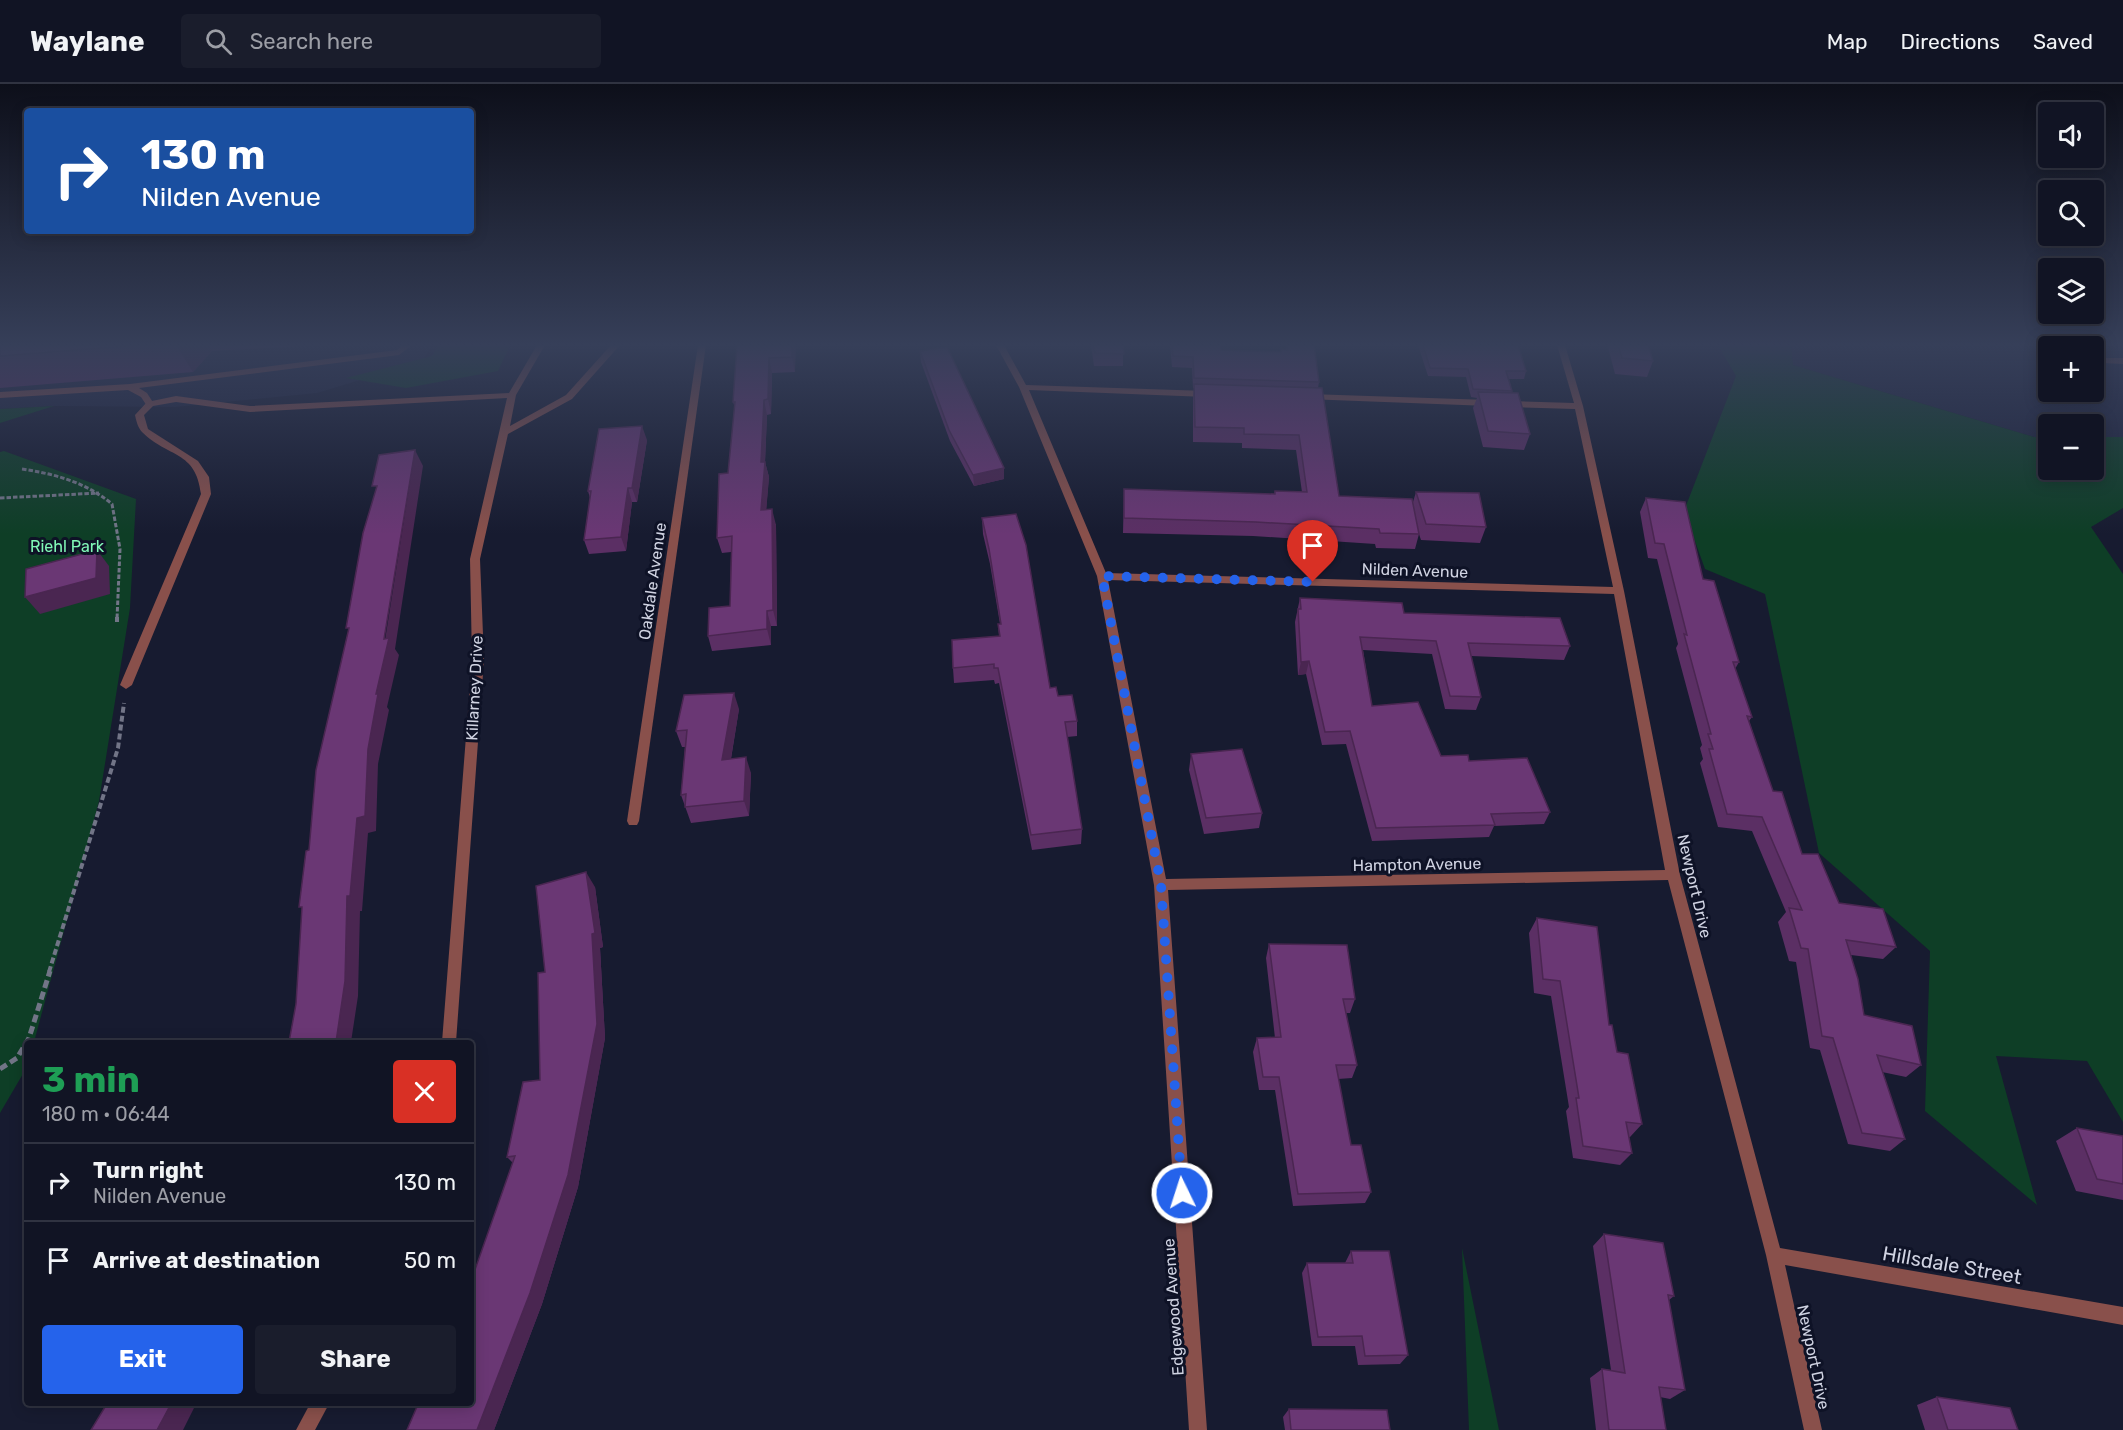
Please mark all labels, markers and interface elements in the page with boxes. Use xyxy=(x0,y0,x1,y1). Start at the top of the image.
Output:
search box xyxy=(181,14,601,68)
text: Waylane xyxy=(30,25,145,58)
icon: search xyxy=(202,25,235,58)
text: Search here xyxy=(250,28,373,55)
text: Map xyxy=(1827,29,1868,54)
text: Directions xyxy=(1901,29,2000,54)
text: Saved xyxy=(2033,29,2093,54)
map controls xyxy=(2038,102,2104,480)
button: sound xyxy=(2038,102,2104,168)
text: 130 m xyxy=(141,130,266,180)
icon: right xyxy=(42,132,120,210)
button: search xyxy=(2038,180,2104,246)
text: Nilden Avenue xyxy=(141,181,321,213)
button: layers xyxy=(2038,258,2104,324)
button: + xyxy=(2038,336,2104,402)
button: − xyxy=(2038,414,2104,480)
pin xyxy=(1287,520,1338,582)
street label: Oakdale Avenue xyxy=(635,521,670,641)
icon: arrive xyxy=(1296,529,1329,562)
park label: Riehl Park xyxy=(30,537,105,556)
street label: Nilden Avenue xyxy=(1361,559,1469,582)
street label: Killarney Drive xyxy=(462,635,487,741)
street label: Newport Drive xyxy=(1673,832,1716,940)
street label: Hampton Avenue xyxy=(1353,854,1481,875)
text: 3 min xyxy=(42,1058,140,1101)
button: close xyxy=(393,1060,456,1123)
text: 180 m · 06:44 xyxy=(42,1102,170,1126)
text: Turn right xyxy=(93,1157,203,1184)
position arrow xyxy=(1150,1161,1214,1225)
icon: right xyxy=(42,1166,75,1199)
text: 130 m xyxy=(394,1169,456,1196)
text: Nilden Avenue xyxy=(93,1184,226,1208)
street label: Edgewood Avenue xyxy=(1159,1238,1188,1376)
street label: Hillsdale Street xyxy=(1881,1241,2024,1289)
icon: arrive xyxy=(42,1244,75,1277)
text: Arrive at destination xyxy=(93,1247,320,1274)
text: 50 m xyxy=(404,1247,456,1274)
street label: Newport Drive xyxy=(1793,1303,1834,1411)
button: Exit xyxy=(42,1325,243,1394)
button: Share xyxy=(255,1325,456,1394)

